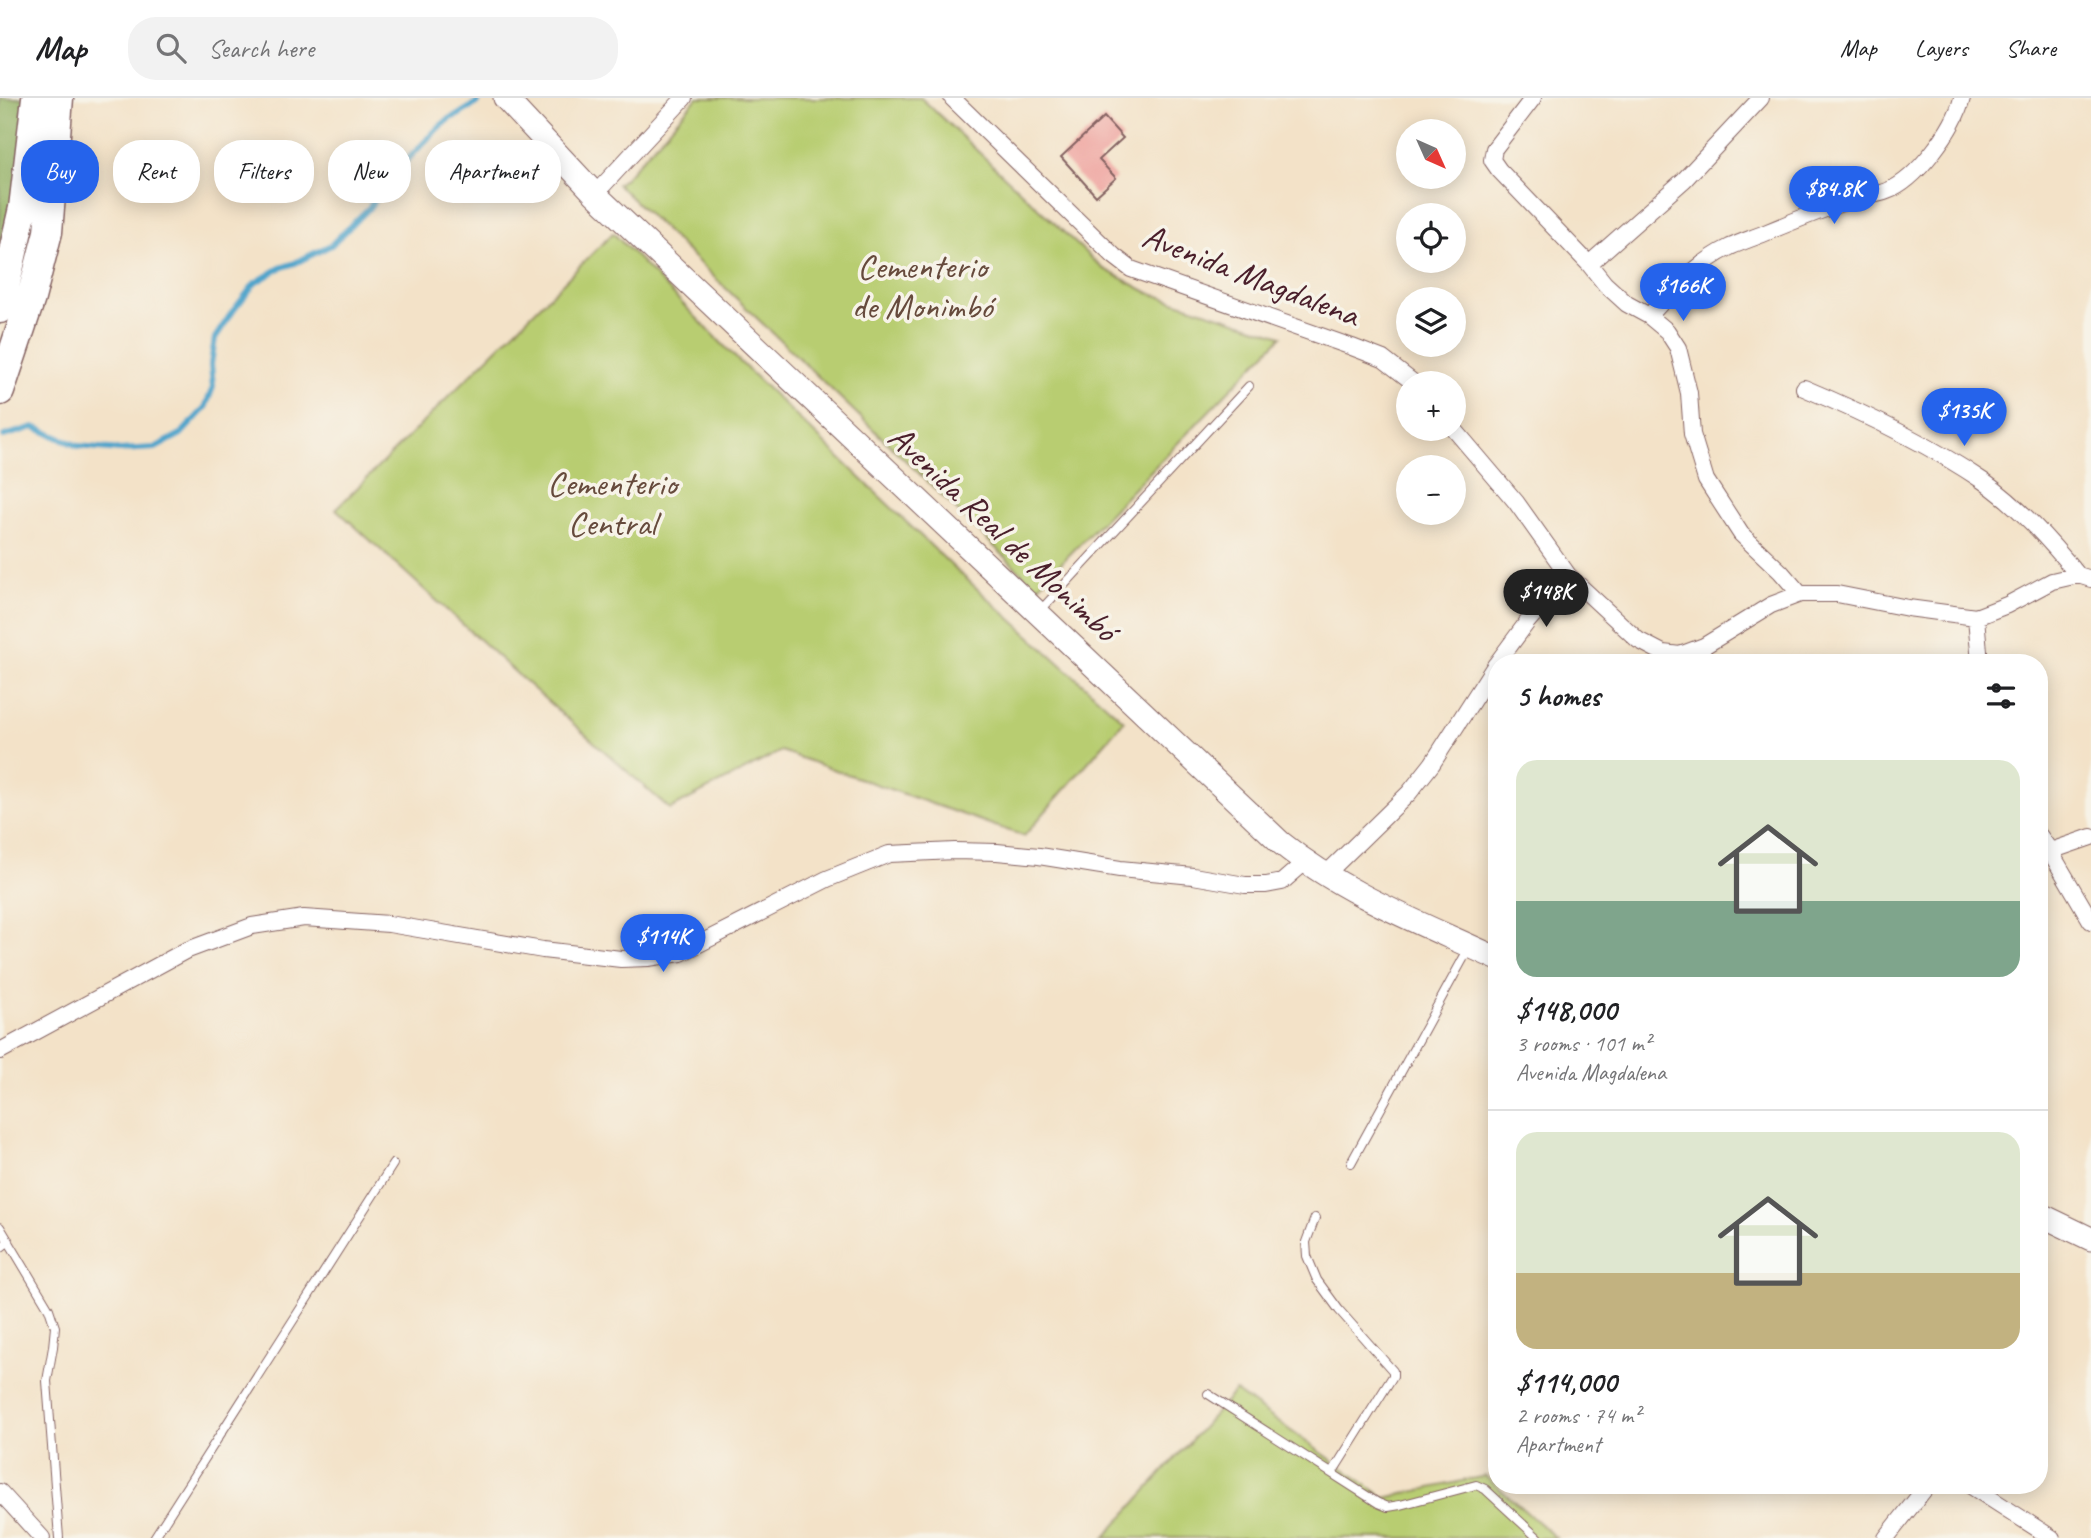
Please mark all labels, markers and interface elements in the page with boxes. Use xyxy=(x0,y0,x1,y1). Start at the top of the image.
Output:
search box xyxy=(128,17,618,80)
text: Map xyxy=(35,27,86,69)
icon: search xyxy=(152,29,190,67)
text: Search here xyxy=(208,32,314,65)
text: Map xyxy=(1840,33,1877,63)
text: Layers xyxy=(1915,33,1968,63)
text: Share xyxy=(2006,33,2056,63)
north arrow xyxy=(1396,119,1466,189)
map controls xyxy=(1396,119,1466,525)
chip: Buy xyxy=(21,140,99,203)
chip: Rent xyxy=(113,140,200,203)
chip: Filters xyxy=(214,140,314,203)
chip: New xyxy=(328,140,411,203)
chip: Apartment xyxy=(425,140,561,203)
pin: $84.8K xyxy=(1777,166,1891,226)
text: $84.8K xyxy=(1805,174,1863,203)
button: locate xyxy=(1396,203,1466,273)
street label: Avenida Magdalena xyxy=(1136,213,1368,338)
park label: Cementerio de Monimbó xyxy=(852,244,997,329)
pin: $166K xyxy=(1634,264,1732,323)
text: $166K xyxy=(1656,271,1710,300)
button: layers xyxy=(1396,287,1466,357)
button: + xyxy=(1396,371,1466,441)
pin: $135K xyxy=(1915,388,2013,448)
text: $135K xyxy=(1938,396,1990,425)
street label: Avenida Real de Monimbó xyxy=(879,415,1131,654)
button: − xyxy=(1396,455,1466,525)
park label: Cementerio Central xyxy=(547,461,680,546)
pin: $148K xyxy=(1497,570,1595,629)
text: $148K xyxy=(1519,577,1573,606)
text: 5 homes xyxy=(1516,677,1600,715)
icon: filters xyxy=(1982,677,2020,715)
icon: home xyxy=(1705,806,1831,932)
pin: $114K xyxy=(614,914,712,974)
text: $114K xyxy=(636,922,690,951)
text: $148,000 xyxy=(1516,991,1616,1029)
text: 3 rooms · 101 m² xyxy=(1516,1029,1651,1058)
text: Avenida Magdalena xyxy=(1516,1058,1666,1087)
icon: home xyxy=(1705,1178,1831,1304)
text: $114,000 xyxy=(1516,1363,1616,1401)
text: 2 rooms · 74 m² xyxy=(1516,1401,1640,1430)
text: Apartment xyxy=(1516,1430,1601,1459)

